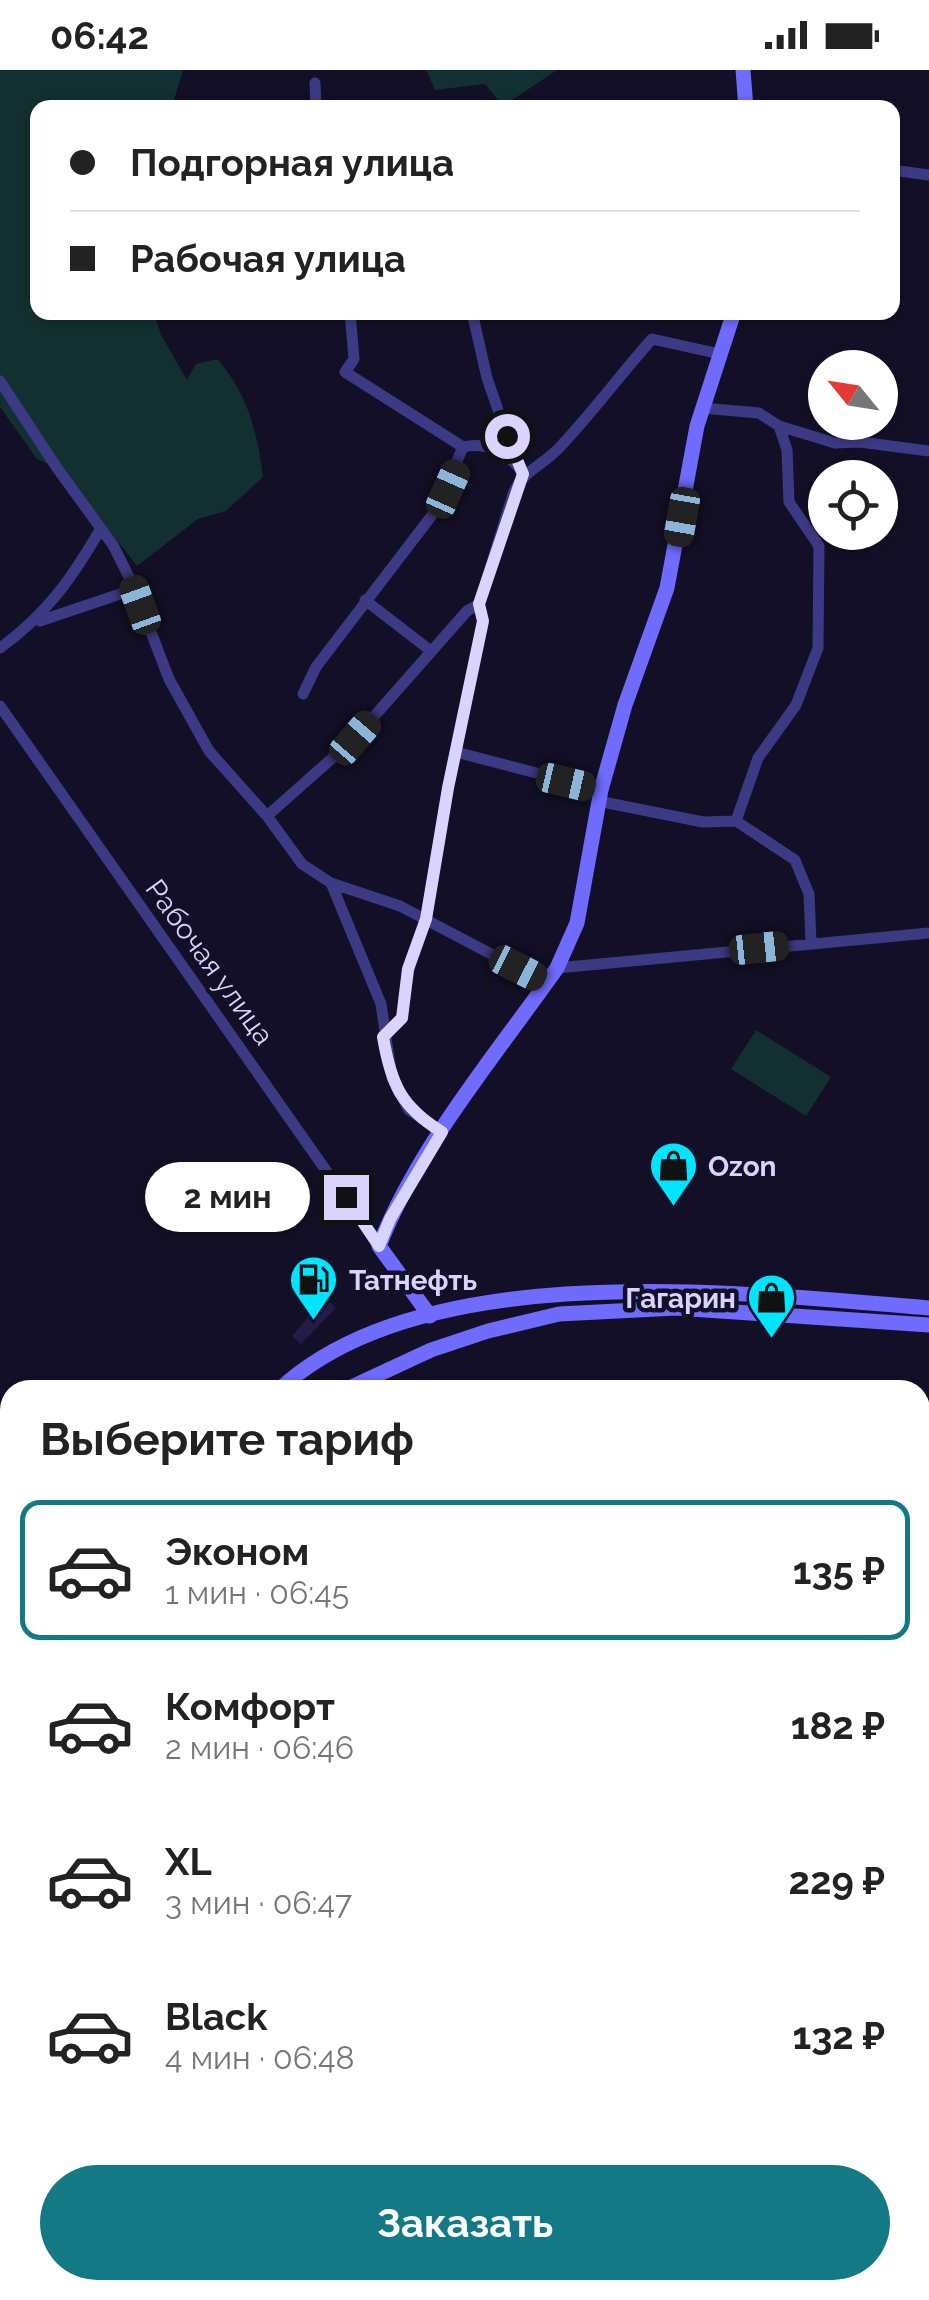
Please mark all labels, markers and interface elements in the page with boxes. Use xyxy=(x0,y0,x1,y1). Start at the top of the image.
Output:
text: 06:42 xyxy=(50,13,149,58)
text: Подгорная улица xyxy=(130,140,454,185)
text: Рабочая улица xyxy=(130,236,406,281)
north arrow xyxy=(808,350,898,440)
map controls xyxy=(808,350,898,550)
route start xyxy=(485,414,530,459)
car xyxy=(422,455,474,523)
button: locate xyxy=(808,460,898,550)
car xyxy=(662,485,702,549)
car xyxy=(116,572,164,638)
car xyxy=(324,706,386,770)
car xyxy=(533,761,599,803)
street label: Рабочая улица xyxy=(139,873,281,1051)
car xyxy=(728,930,790,966)
car xyxy=(484,941,552,995)
shop icon: Ozon xyxy=(647,1140,699,1208)
place label: Ozon xyxy=(708,1150,777,1183)
callout: 2 мин xyxy=(146,1162,311,1232)
route end xyxy=(324,1175,369,1220)
text: 2 мин xyxy=(183,1178,272,1215)
fuel station icon: Татнефть xyxy=(288,1254,340,1322)
place label: Татнефть xyxy=(349,1264,477,1297)
shop icon: Гагарин xyxy=(745,1272,797,1340)
place label: Гагарин xyxy=(625,1282,736,1315)
text: Выберите тариф xyxy=(40,1413,414,1466)
icon: car xyxy=(45,1525,135,1615)
text: Эконом xyxy=(165,1529,309,1574)
text: 135 ₽ xyxy=(793,1548,885,1593)
text: 1 мин · 06:45 xyxy=(165,1574,349,1611)
icon: car xyxy=(45,1680,135,1770)
text: Комфорт xyxy=(165,1684,335,1729)
text: 182 ₽ xyxy=(791,1703,885,1748)
text: 2 мин · 06:46 xyxy=(165,1729,354,1766)
icon: car xyxy=(45,1835,135,1925)
text: XL xyxy=(165,1839,212,1884)
text: 229 ₽ xyxy=(789,1858,885,1903)
text: 3 мин · 06:47 xyxy=(165,1884,352,1921)
icon: car xyxy=(45,1990,135,2080)
text: Black xyxy=(165,1994,267,2039)
text: 132 ₽ xyxy=(792,2013,885,2058)
text: 4 мин · 06:48 xyxy=(165,2039,354,2076)
button: Заказать xyxy=(40,2165,890,2280)

